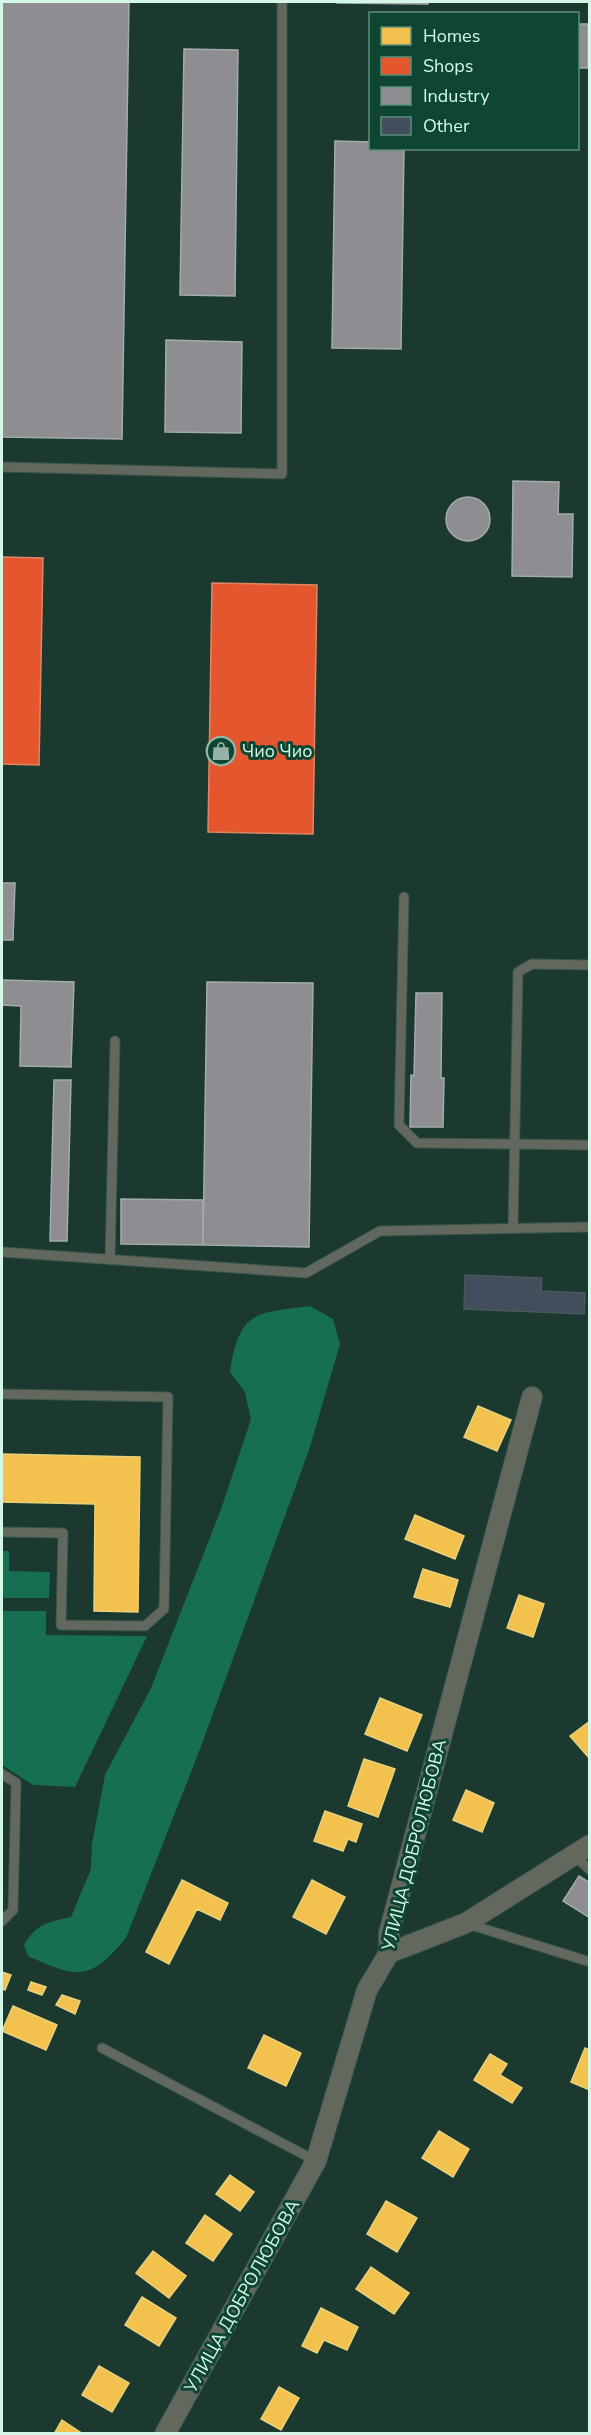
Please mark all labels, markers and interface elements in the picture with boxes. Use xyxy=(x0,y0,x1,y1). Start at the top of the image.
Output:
legend xyxy=(369,12,579,150)
text: Homes xyxy=(423,24,480,48)
text: Shops xyxy=(423,54,473,78)
text: Industry xyxy=(423,84,490,108)
text: Other xyxy=(423,114,470,138)
shop icon: Чио Чио xyxy=(205,735,237,767)
place label: Чио Чио xyxy=(242,739,312,763)
street label: УЛИЦА ДОБРОЛЮБОВА xyxy=(376,1737,452,1954)
street label: УЛИЦА ДОБРОЛЮБОВА xyxy=(178,2195,305,2398)

